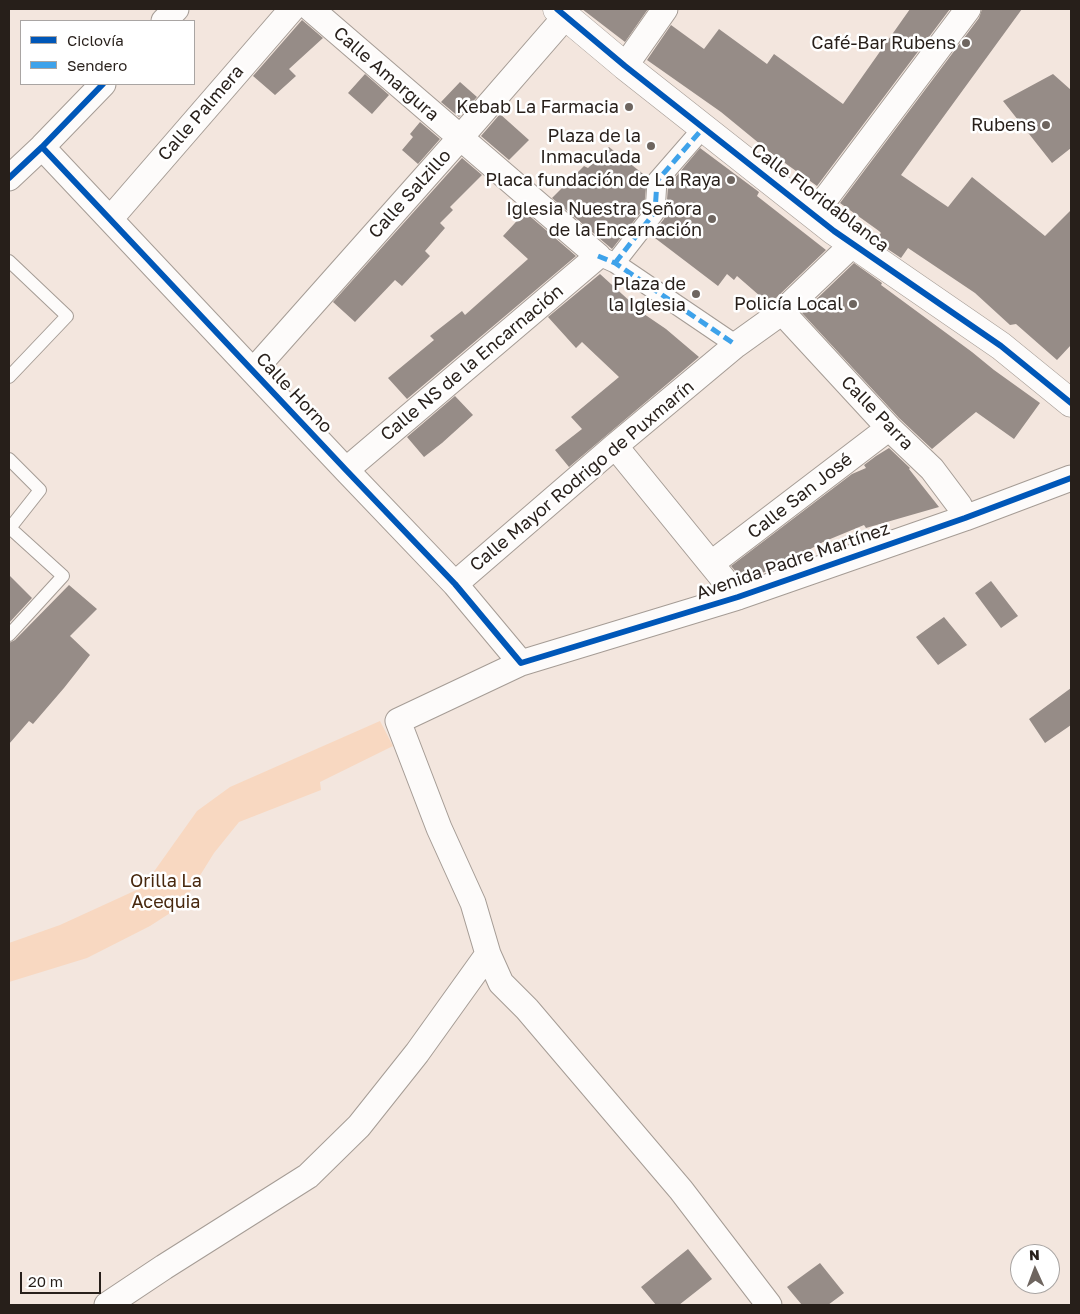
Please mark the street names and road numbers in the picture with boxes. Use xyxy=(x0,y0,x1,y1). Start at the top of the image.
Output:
street label: Calle Amargura xyxy=(329,22,443,126)
street label: Calle Palmera xyxy=(154,61,248,165)
street label: Calle Floridablanca xyxy=(747,139,893,257)
street label: Calle Salzillo xyxy=(364,145,456,243)
street label: Calle NS de la Encarnación xyxy=(376,280,568,446)
street label: Calle Horno xyxy=(251,348,337,438)
street label: Calle Parra xyxy=(836,372,918,454)
street label: Calle Mayor Rodrigo de Puxmarín xyxy=(466,376,698,576)
street label: Calle San José xyxy=(743,448,857,544)
street label: Avenida Padre Martínez xyxy=(693,518,893,604)

